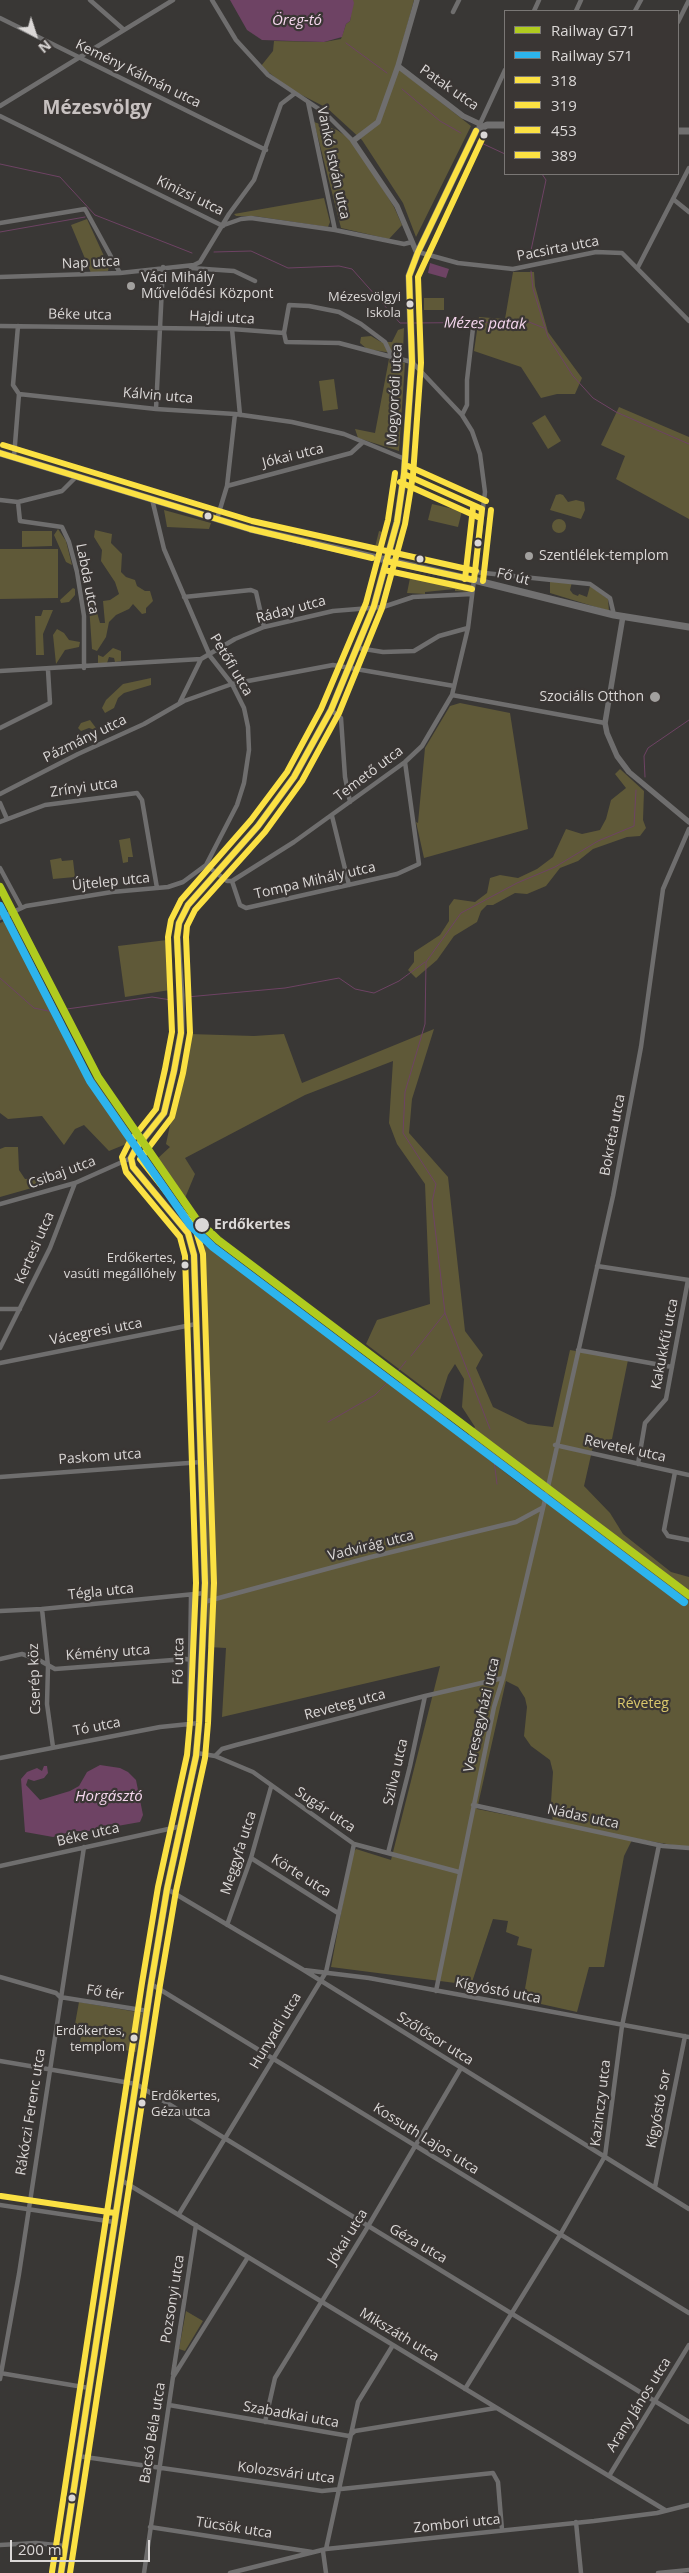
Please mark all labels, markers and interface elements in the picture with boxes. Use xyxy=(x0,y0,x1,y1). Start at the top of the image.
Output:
north arrow xyxy=(10,10,60,60)
legend xyxy=(504,10,679,175)
water label: Öreg-tó xyxy=(272,12,322,30)
text: Railway G71 xyxy=(551,20,636,40)
text: N xyxy=(34,36,55,58)
street label: Kemény Kálmán utca xyxy=(73,36,203,112)
text: Railway S71 xyxy=(551,45,633,65)
street label: Patak utca xyxy=(416,62,482,114)
text: 318 xyxy=(551,70,577,90)
text: 319 xyxy=(551,95,577,115)
district label: Mézesvölgy xyxy=(43,98,151,120)
street label: Vankó István utca xyxy=(313,105,353,221)
text: 453 xyxy=(551,120,577,140)
unlabelled marker xyxy=(479,130,489,140)
text: 389 xyxy=(551,145,577,165)
street label: Kinizsi utca xyxy=(154,173,226,219)
street label: Pacsirta utca xyxy=(516,233,600,265)
street label: Nap utca xyxy=(61,253,121,273)
place label: Váci Mihály Művelődési Központ xyxy=(141,270,273,302)
marker: Váci Mihály Művelődési Központ xyxy=(125,280,137,292)
place label: Mézesvölgyi Iskola xyxy=(328,289,401,320)
marker: Mézesvölgyi Iskola xyxy=(405,299,415,309)
street label: Béke utca xyxy=(48,306,112,324)
street label: Hajdi utca xyxy=(189,308,255,328)
water label: Mézes patak xyxy=(444,314,526,334)
street label: Mogyoródi utca xyxy=(384,344,406,446)
street label: Kálvin utca xyxy=(122,385,194,407)
street label: Jókai utca xyxy=(261,440,325,472)
unlabelled marker xyxy=(203,511,213,521)
unlabelled marker xyxy=(473,538,483,548)
street label: Labda utca xyxy=(72,542,102,616)
place label: Szentlélek-templom xyxy=(539,548,669,564)
marker: Szentlélek-templom xyxy=(523,550,535,562)
unlabelled marker xyxy=(415,554,425,564)
street label: Fő út xyxy=(495,565,531,589)
street label: Ráday utca xyxy=(254,593,328,627)
street label: Petőfi utca xyxy=(206,631,256,699)
place label: Szociális Otthon xyxy=(539,689,644,705)
marker: Szociális Otthon xyxy=(648,690,662,704)
street label: Pázmány utca xyxy=(41,712,129,766)
street label: Temető utca xyxy=(331,743,407,805)
street label: Zrínyi utca xyxy=(49,775,119,801)
street label: Tompa Mihály utca xyxy=(253,859,377,903)
street label: Újtelep utca xyxy=(71,870,151,894)
street label: Bokréta utca xyxy=(597,1093,629,1177)
street label: Csibaj utca xyxy=(26,1153,98,1193)
street label: Kertesi utca xyxy=(12,1209,58,1287)
marker: Erdőkertes xyxy=(193,1216,211,1234)
place label: Erdőkertes xyxy=(214,1217,290,1233)
place label: Erdőkertes, vasúti megállóhely xyxy=(64,1250,176,1281)
marker: Erdőkertes, vasúti megállóhely xyxy=(180,1260,190,1270)
street label: Kakukkfű utca xyxy=(648,1297,682,1391)
street label: Vácegresi utca xyxy=(48,1315,144,1349)
street label: Revetek utca xyxy=(583,1432,667,1466)
street label: Paskom utca xyxy=(58,1446,142,1468)
street label: Vadvirág utca xyxy=(326,1527,416,1565)
street label: Tégla utca xyxy=(67,1580,135,1604)
street label: Fő utca xyxy=(170,1637,188,1685)
street label: Kémény utca xyxy=(65,1642,151,1664)
street label: Cserép köz xyxy=(25,1643,45,1715)
street label: Veresegyházi utca xyxy=(461,1656,503,1774)
street label: Reveteg utca xyxy=(302,1686,388,1724)
park label: Réveteg xyxy=(617,1696,669,1712)
street label: Tó utca xyxy=(72,1714,122,1740)
street label: Szilva utca xyxy=(380,1737,412,1807)
street label: Sugár utca xyxy=(292,1784,358,1836)
water label: Horgásztó xyxy=(75,1788,143,1806)
street label: Nádas utca xyxy=(546,1801,620,1833)
street label: Meggyfa utca xyxy=(218,1809,260,1897)
street label: Béke utca xyxy=(55,1820,121,1850)
street label: Körte utca xyxy=(268,1851,334,1901)
street label: Kígyóstó utca xyxy=(454,1974,542,2008)
street label: Fő tér xyxy=(85,1982,125,2004)
street label: Hunyadi utca xyxy=(247,1990,305,2072)
street label: Szőlősor utca xyxy=(394,2009,476,2069)
place label: Erdőkertes, templom xyxy=(56,2023,125,2054)
marker: Erdőkertes, templom xyxy=(129,2033,139,2043)
street label: Rákóczi Ferenc utca xyxy=(13,2047,49,2177)
street label: Kazinczy utca xyxy=(587,2059,615,2147)
street label: Kígyóstó sor xyxy=(643,2068,675,2150)
place label: Erdőkertes, Géza utca xyxy=(151,2088,220,2119)
marker: Erdőkertes, Géza utca xyxy=(137,2098,147,2108)
street label: Kossuth Lajos utca xyxy=(370,2100,482,2178)
street label: Jókai utca xyxy=(324,2206,372,2268)
street label: Géza utca xyxy=(386,2221,450,2267)
street label: Pozsonyi utca xyxy=(158,2254,188,2344)
street label: Mikszáth utca xyxy=(356,2305,442,2365)
street label: Arany János utca xyxy=(603,2355,675,2455)
street label: Bacsó Béla utca xyxy=(137,2381,169,2485)
street label: Szabadkai utca xyxy=(242,2398,340,2432)
street label: Kolozsvári utca xyxy=(236,2459,336,2487)
unlabelled marker xyxy=(67,2493,77,2503)
street label: Zombori utca xyxy=(413,2511,501,2537)
street label: Tücsök utca xyxy=(195,2514,273,2542)
scale bar xyxy=(12,2530,152,2562)
text: 200 m xyxy=(18,2539,62,2559)

